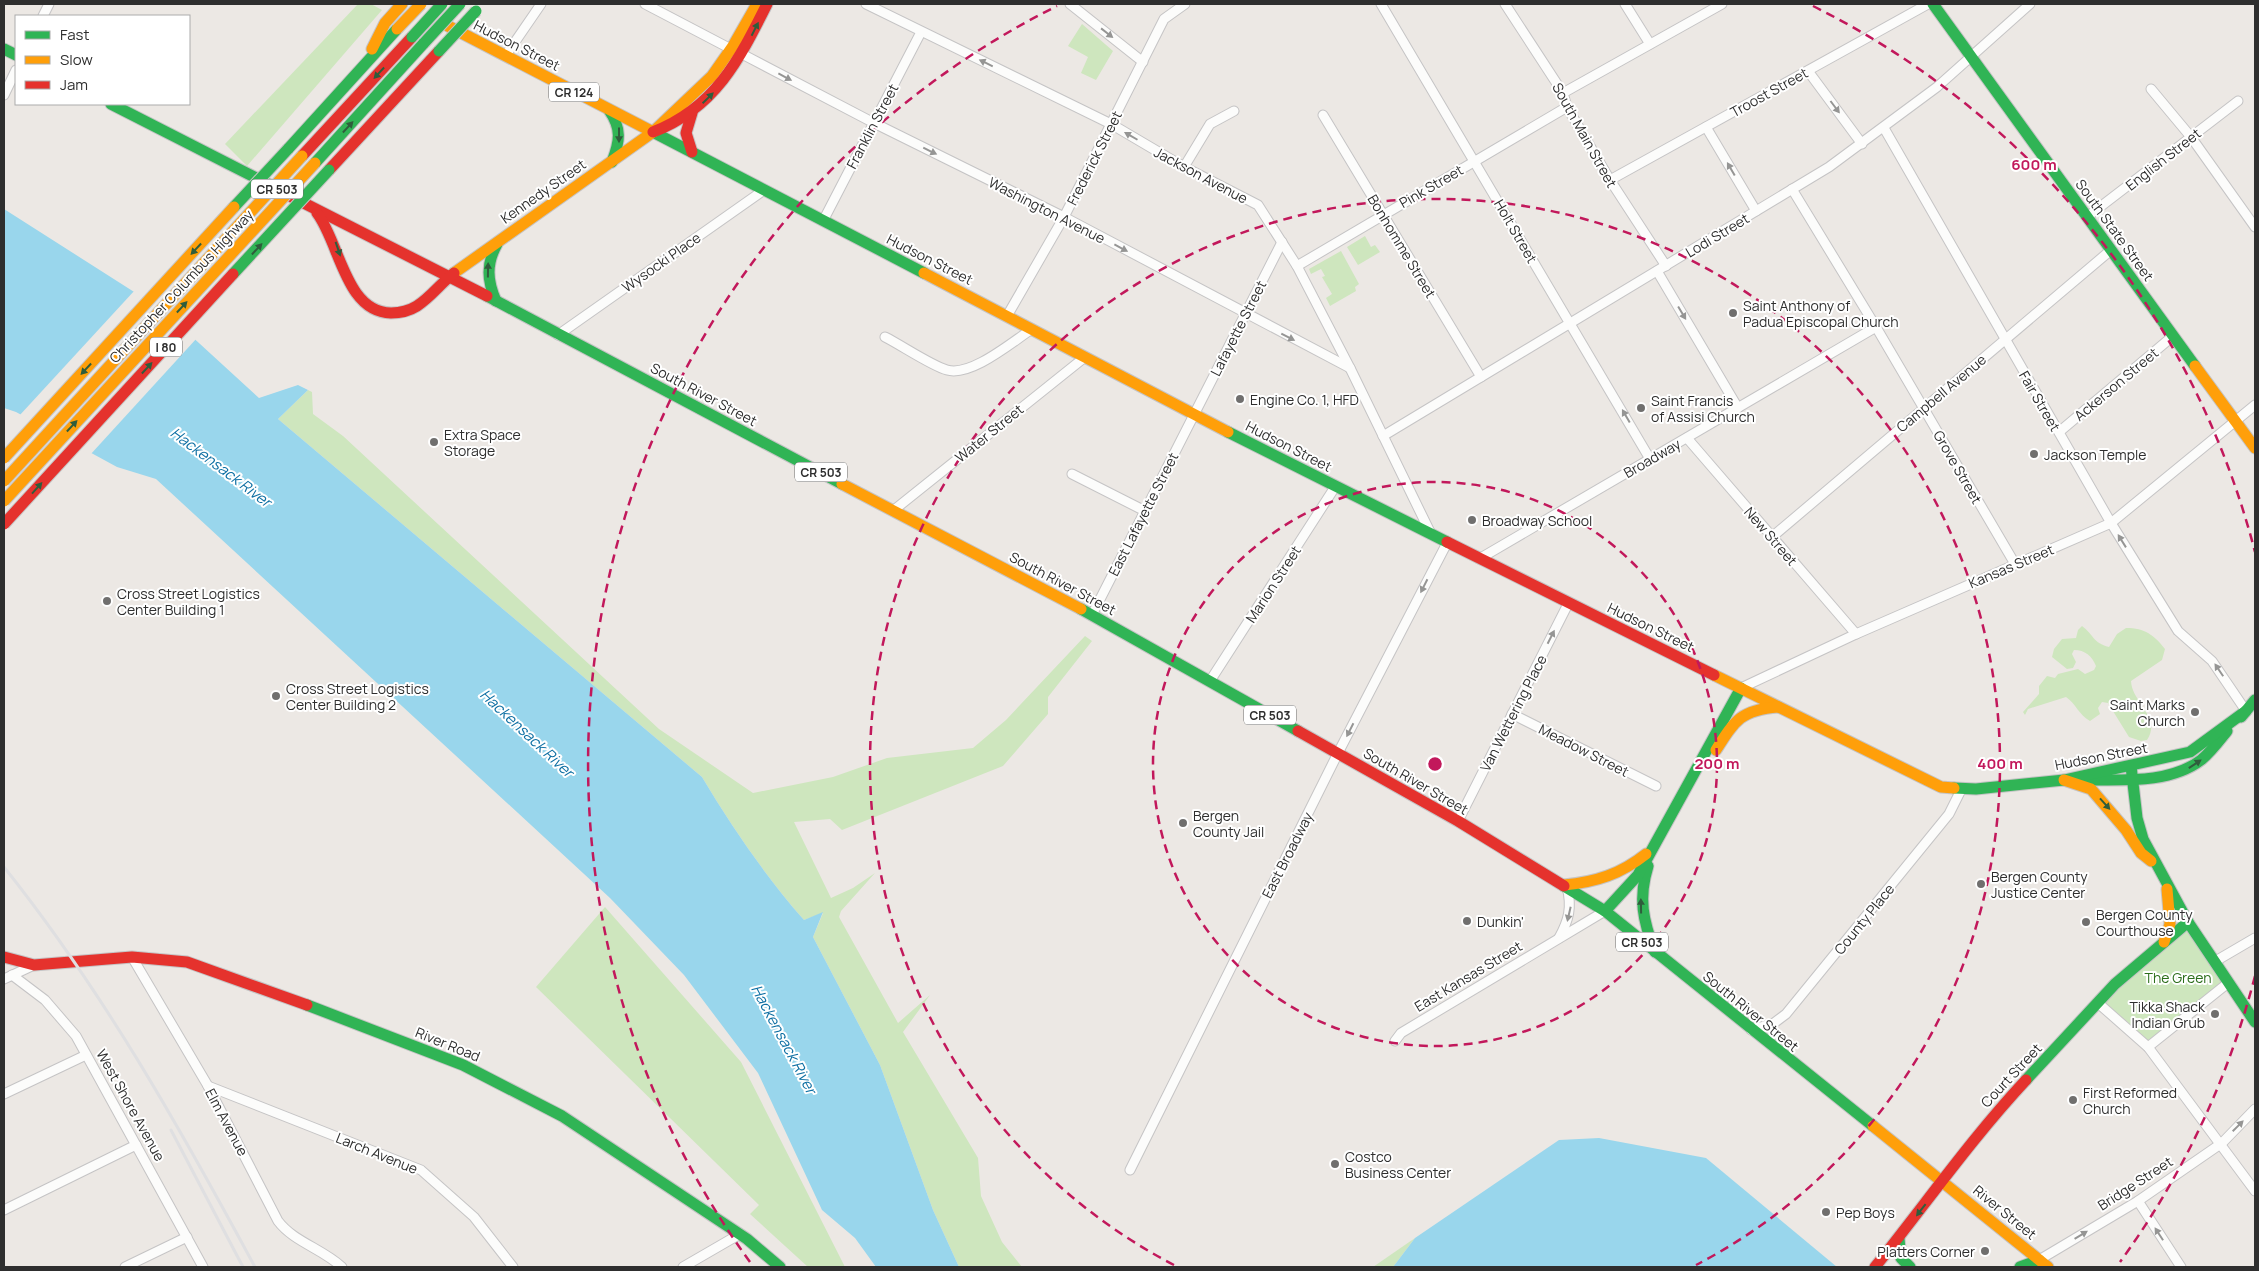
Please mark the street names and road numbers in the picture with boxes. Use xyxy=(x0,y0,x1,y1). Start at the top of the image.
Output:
street label: Hudson Street xyxy=(471,15,564,75)
street label: Troost Street xyxy=(1727,63,1812,121)
street label: South Main Street xyxy=(1548,79,1622,191)
street label: Franklin Street xyxy=(842,80,903,172)
road number: CR 124 xyxy=(549,82,599,101)
street label: Frederick Street xyxy=(1062,107,1126,208)
street label: English Street xyxy=(2121,123,2205,194)
street label: Jackson Avenue xyxy=(1151,142,1251,208)
street label: Kennedy Street xyxy=(497,154,590,227)
street label: Pink Street xyxy=(1396,160,1467,212)
street label: Washington Avenue xyxy=(985,172,1109,248)
street label: South State Street xyxy=(2072,175,2159,285)
road number: CR 503 xyxy=(251,180,303,198)
street label: Bonhomme Street xyxy=(1364,191,1441,302)
street label: Holt Street xyxy=(1490,196,1542,267)
street label: Christopher Columbus Highway xyxy=(105,205,258,367)
street label: Lodi Street xyxy=(1682,208,1753,261)
street label: Wysocki Place xyxy=(618,228,704,296)
street label: Hudson Street xyxy=(884,229,977,289)
street label: Lafayette Street xyxy=(1206,277,1270,379)
road number: I 80 xyxy=(150,338,182,357)
street label: Ackerson Street xyxy=(2070,343,2162,425)
street label: Campbell Avenue xyxy=(1892,350,1990,436)
street label: South River Street xyxy=(647,358,761,430)
street label: Fair Street xyxy=(2015,367,2065,435)
street label: Water Street xyxy=(951,399,1027,466)
street label: Hudson Street xyxy=(1243,416,1336,476)
street label: Grove Street xyxy=(1929,427,1987,507)
street label: Broadway xyxy=(1620,434,1685,482)
street label: East Lafayette Street xyxy=(1104,449,1183,579)
road number: CR 503 xyxy=(795,462,847,482)
street label: New Street xyxy=(1740,503,1802,570)
street label: Kansas Street xyxy=(1965,539,2057,592)
street label: Marion Street xyxy=(1241,541,1305,626)
street label: South River Street xyxy=(1006,547,1120,619)
street label: Hudson Street xyxy=(1605,598,1698,656)
street label: Van Wettering Place xyxy=(1475,651,1551,775)
road number: CR 503 xyxy=(1244,706,1296,724)
street label: Meadow Street xyxy=(1536,719,1633,781)
street label: Hudson Street xyxy=(2053,738,2149,774)
street label: South River Street xyxy=(1360,743,1472,819)
street label: East Broadway xyxy=(1257,808,1317,901)
street label: County Place xyxy=(1830,880,1898,958)
road number: CR 503 xyxy=(1616,932,1668,952)
street label: East Kansas Street xyxy=(1411,936,1526,1016)
street label: South River Street xyxy=(1699,966,1803,1056)
street label: River Road xyxy=(413,1022,483,1066)
street label: Court Street xyxy=(1976,1039,2046,1111)
street label: West Shore Avenue xyxy=(92,1046,170,1164)
street label: Elm Avenue xyxy=(201,1085,253,1159)
street label: Larch Avenue xyxy=(333,1128,421,1178)
street label: Bridge Street xyxy=(2094,1152,2176,1214)
street label: River Street xyxy=(1969,1181,2041,1244)

